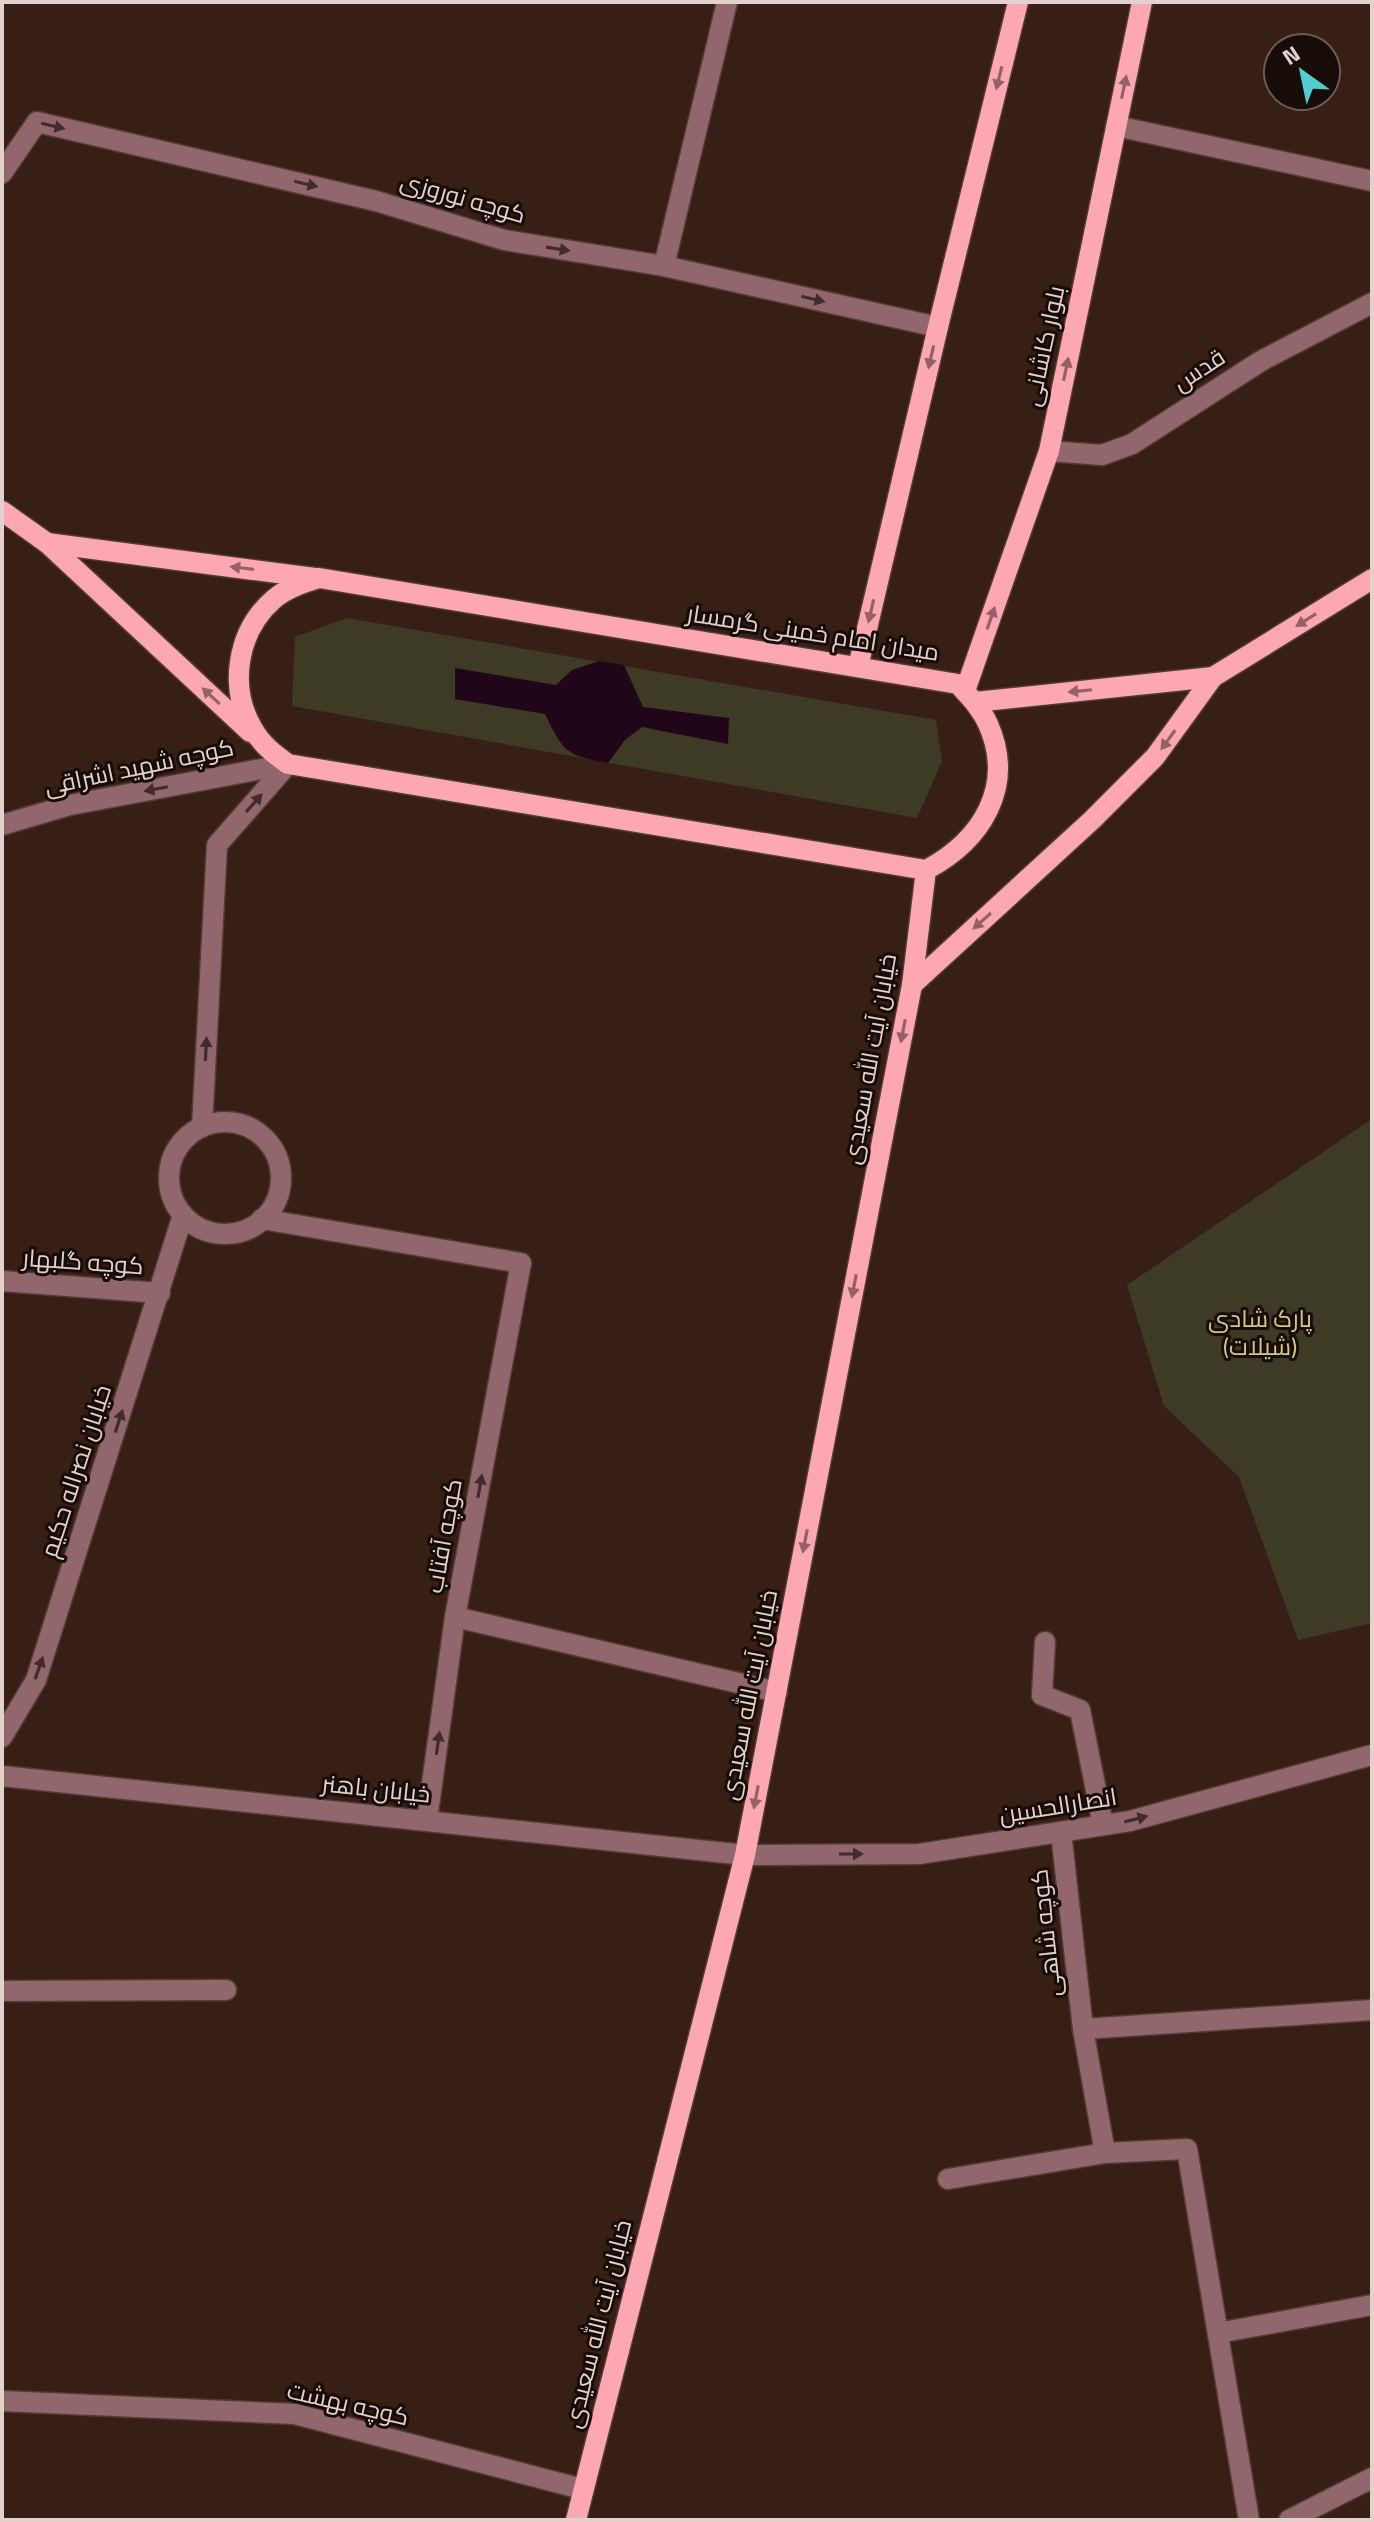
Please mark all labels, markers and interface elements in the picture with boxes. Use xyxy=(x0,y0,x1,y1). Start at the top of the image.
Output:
north arrow xyxy=(1262,32,1342,112)
text: N xyxy=(1275,37,1307,74)
one-way arrow xyxy=(993,65,1005,90)
one-way arrow xyxy=(1118,75,1131,100)
one-way arrow xyxy=(40,120,65,133)
street label: کوچه نوروزی xyxy=(396,162,530,232)
one-way arrow xyxy=(294,179,319,191)
one-way arrow xyxy=(545,243,570,256)
street label: بلوار کاشانی xyxy=(1013,282,1073,409)
one-way arrow xyxy=(800,293,825,306)
street label: قدس xyxy=(1165,339,1232,400)
one-way arrow xyxy=(924,345,936,370)
one-way arrow xyxy=(1060,357,1073,382)
one-way arrow xyxy=(229,561,254,574)
street label: میدان امام خمینی گرمسار xyxy=(682,594,942,670)
one-way arrow xyxy=(864,598,877,623)
one-way arrow xyxy=(985,606,997,630)
one-way arrow xyxy=(1295,612,1317,626)
one-way arrow xyxy=(1067,685,1092,698)
one-way arrow xyxy=(202,687,221,705)
street label: کوچه شهید اشراقی xyxy=(41,728,237,804)
one-way arrow xyxy=(1160,729,1176,751)
one-way arrow xyxy=(143,783,168,795)
one-way arrow xyxy=(245,793,262,813)
one-way arrow xyxy=(972,912,991,930)
street label: خیابان آیت الله سعیدی xyxy=(833,951,905,1167)
one-way arrow xyxy=(896,1018,909,1043)
one-way arrow xyxy=(200,1036,213,1061)
street label: کوچه گلبهار xyxy=(19,1239,145,1283)
one-way arrow xyxy=(848,1274,860,1299)
park label: پارک شادی (شیلات) xyxy=(1208,1300,1313,1364)
street label: خیابان نصراله حکیم xyxy=(30,1380,120,1562)
one-way arrow xyxy=(113,1409,126,1433)
one-way arrow xyxy=(474,1474,486,1499)
street label: کوچه آفتاب xyxy=(415,1476,471,1596)
one-way arrow xyxy=(799,1529,811,1554)
street label: خیابان آیت الله سعیدی xyxy=(710,1587,786,1803)
one-way arrow xyxy=(33,1656,46,1680)
one-way arrow xyxy=(431,1730,444,1755)
street label: خیابان باهنر xyxy=(318,1764,432,1812)
street label: انصارالحسین xyxy=(996,1778,1119,1832)
one-way arrow xyxy=(750,1784,762,1809)
one-way arrow xyxy=(1124,1812,1149,1825)
one-way arrow xyxy=(839,1848,864,1860)
street label: کوچه شاهی xyxy=(1020,1867,1070,1999)
street label: خیابان آیت الله سعیدی xyxy=(554,2216,640,2432)
street label: کوچه بهشت xyxy=(284,2372,413,2434)

